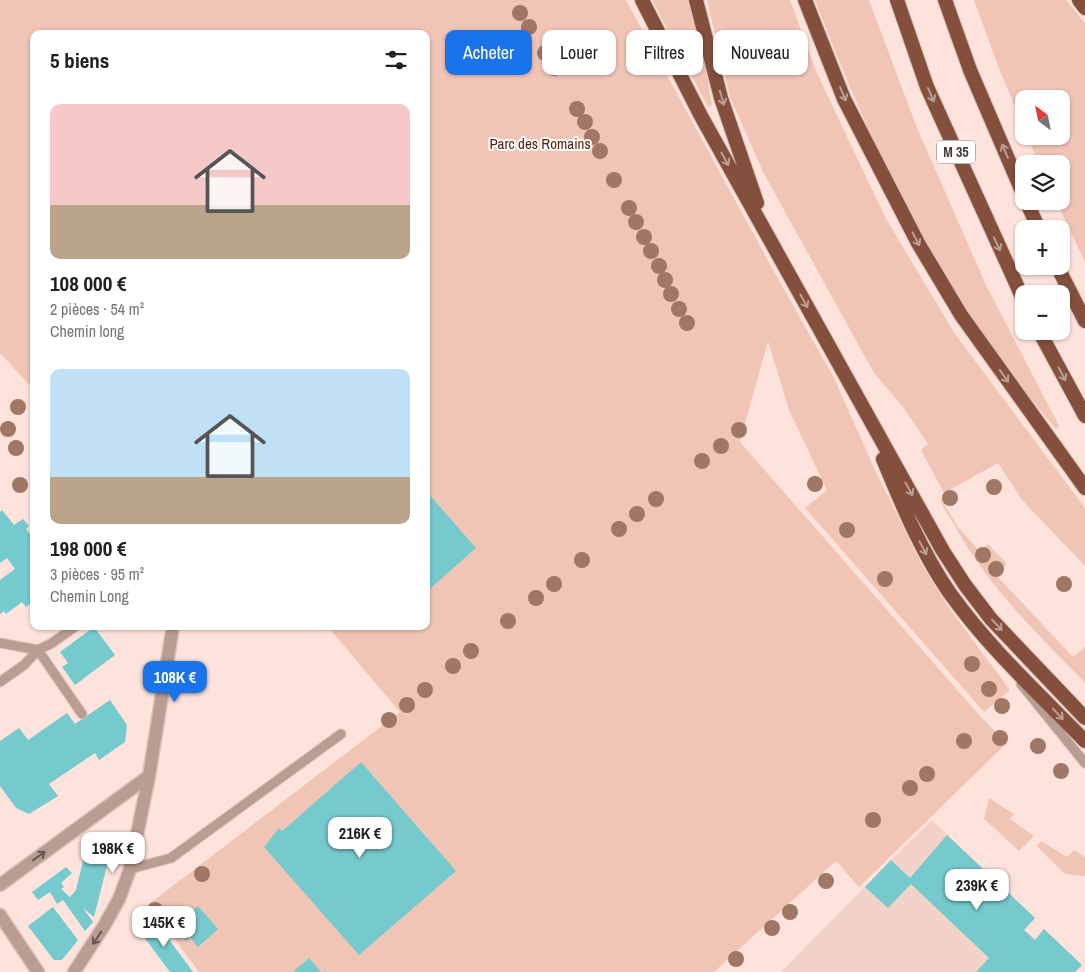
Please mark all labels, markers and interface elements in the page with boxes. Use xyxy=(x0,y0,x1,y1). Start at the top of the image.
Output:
chip: Acheter xyxy=(445,30,532,75)
chip: Louer xyxy=(542,30,616,75)
chip: Filtres xyxy=(626,30,703,75)
chip: Nouveau xyxy=(713,30,808,75)
text: 5 biens xyxy=(50,46,109,75)
icon: filters xyxy=(382,46,410,74)
one-way arrow xyxy=(838,86,848,101)
one-way arrow xyxy=(926,87,936,102)
one-way arrow xyxy=(717,90,727,106)
north arrow xyxy=(1015,90,1070,145)
map controls xyxy=(1015,90,1070,340)
park label: Parc des Romains xyxy=(489,133,591,154)
icon: home xyxy=(185,136,275,226)
road number: M 35 xyxy=(937,140,975,163)
one-way arrow xyxy=(999,144,1009,159)
one-way arrow xyxy=(721,151,730,166)
button: layers xyxy=(1015,155,1070,210)
button: + xyxy=(1015,220,1070,275)
one-way arrow xyxy=(912,231,921,246)
one-way arrow xyxy=(993,236,1002,251)
text: 108 000 € xyxy=(50,269,127,298)
button: − xyxy=(1015,285,1070,340)
one-way arrow xyxy=(800,293,809,308)
text: 2 pièces · 54 m² xyxy=(50,298,144,320)
text: Chemin long xyxy=(50,320,124,342)
one-way arrow xyxy=(1057,366,1067,381)
one-way arrow xyxy=(999,368,1009,382)
icon: home xyxy=(185,401,275,491)
one-way arrow xyxy=(904,481,914,496)
text: 198 000 € xyxy=(50,534,127,563)
one-way arrow xyxy=(919,540,928,555)
text: 3 pièces · 95 m² xyxy=(50,563,144,585)
text: Chemin Long xyxy=(50,585,129,607)
one-way arrow xyxy=(991,619,1003,631)
pin: 108K € xyxy=(134,660,216,703)
text: 108K € xyxy=(154,666,196,688)
one-way arrow xyxy=(1052,708,1065,720)
pin: 216K € xyxy=(319,816,401,859)
text: 216K € xyxy=(339,822,381,844)
pin: 198K € xyxy=(72,832,154,874)
text: 198K € xyxy=(92,837,134,859)
one-way arrow xyxy=(32,851,46,861)
pin: 239K € xyxy=(936,868,1018,911)
text: 239K € xyxy=(956,874,998,896)
pin: 145K € xyxy=(123,906,205,948)
text: 145K € xyxy=(143,911,185,933)
one-way arrow xyxy=(92,930,102,944)

